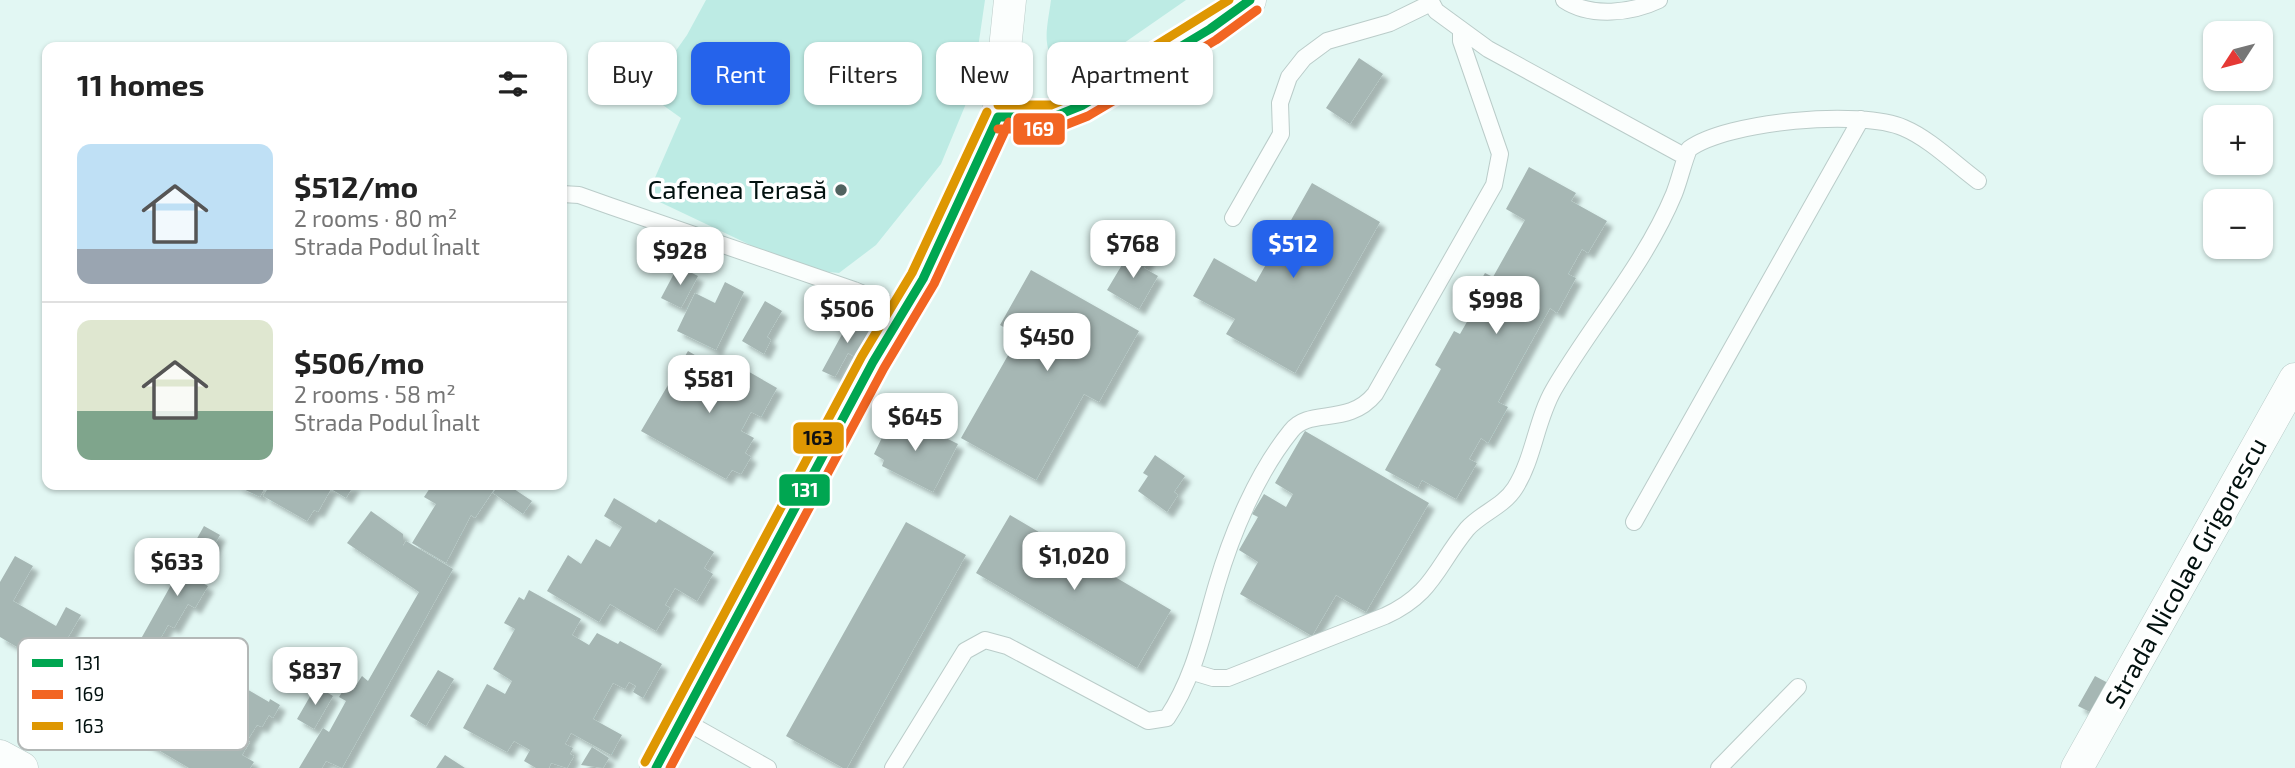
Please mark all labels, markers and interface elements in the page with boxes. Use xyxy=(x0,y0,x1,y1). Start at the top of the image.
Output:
north arrow xyxy=(2203,21,2273,91)
map controls xyxy=(2203,21,2273,259)
chip: Buy xyxy=(588,42,677,105)
chip: Rent xyxy=(691,42,790,105)
chip: Filters xyxy=(804,42,922,105)
chip: New xyxy=(936,42,1033,105)
chip: Apartment xyxy=(1047,42,1213,105)
icon: filters xyxy=(494,65,532,103)
text: 11 homes xyxy=(77,66,204,102)
button: + xyxy=(2203,105,2273,175)
line badge: 169 xyxy=(1012,112,1066,146)
text: 169 xyxy=(1024,117,1054,140)
text: $512/mo xyxy=(294,168,418,204)
icon: home xyxy=(133,172,217,256)
place label: Cafenea Terasă xyxy=(647,173,827,204)
marker: Cafenea Terasă xyxy=(833,182,849,198)
button: − xyxy=(2203,189,2273,259)
text: 2 rooms · 80 m² xyxy=(294,204,457,232)
pin: $768 xyxy=(1092,220,1174,280)
pin: $512 xyxy=(1252,220,1334,280)
pin: $928 xyxy=(639,228,721,287)
text: $768 xyxy=(1106,229,1160,257)
text: $512 xyxy=(1268,229,1318,257)
text: Strada Podul Înalt xyxy=(294,232,480,260)
text: $928 xyxy=(653,236,707,264)
pin: $998 xyxy=(1455,276,1537,336)
text: $998 xyxy=(1469,285,1523,313)
pin: $506 xyxy=(806,286,888,345)
text: $506 xyxy=(820,294,874,322)
pin: $450 xyxy=(1006,314,1088,373)
text: $450 xyxy=(1019,322,1075,350)
text: $506/mo xyxy=(294,344,424,380)
icon: home xyxy=(133,348,217,432)
pin: $581 xyxy=(668,356,750,415)
text: $581 xyxy=(684,364,734,392)
text: 2 rooms · 58 m² xyxy=(294,380,456,408)
pin: $645 xyxy=(874,393,956,453)
text: $645 xyxy=(888,402,942,430)
text: Strada Podul Înalt xyxy=(294,408,480,436)
line badge: 163 xyxy=(792,421,845,455)
text: 163 xyxy=(803,426,833,449)
street label: Strada Nicolae Grigorescu xyxy=(2097,431,2272,713)
line badge: 131 xyxy=(778,473,831,507)
text: 131 xyxy=(791,478,819,501)
pin: $1,020 xyxy=(1017,532,1131,592)
pin: $633 xyxy=(136,538,218,598)
text: $1,020 xyxy=(1038,541,1110,569)
text: $633 xyxy=(151,547,204,575)
legend xyxy=(18,638,248,750)
pin: $837 xyxy=(274,648,356,707)
text: 131 xyxy=(75,651,101,674)
text: $837 xyxy=(289,656,341,684)
text: 169 xyxy=(75,682,104,705)
text: 163 xyxy=(75,714,104,737)

